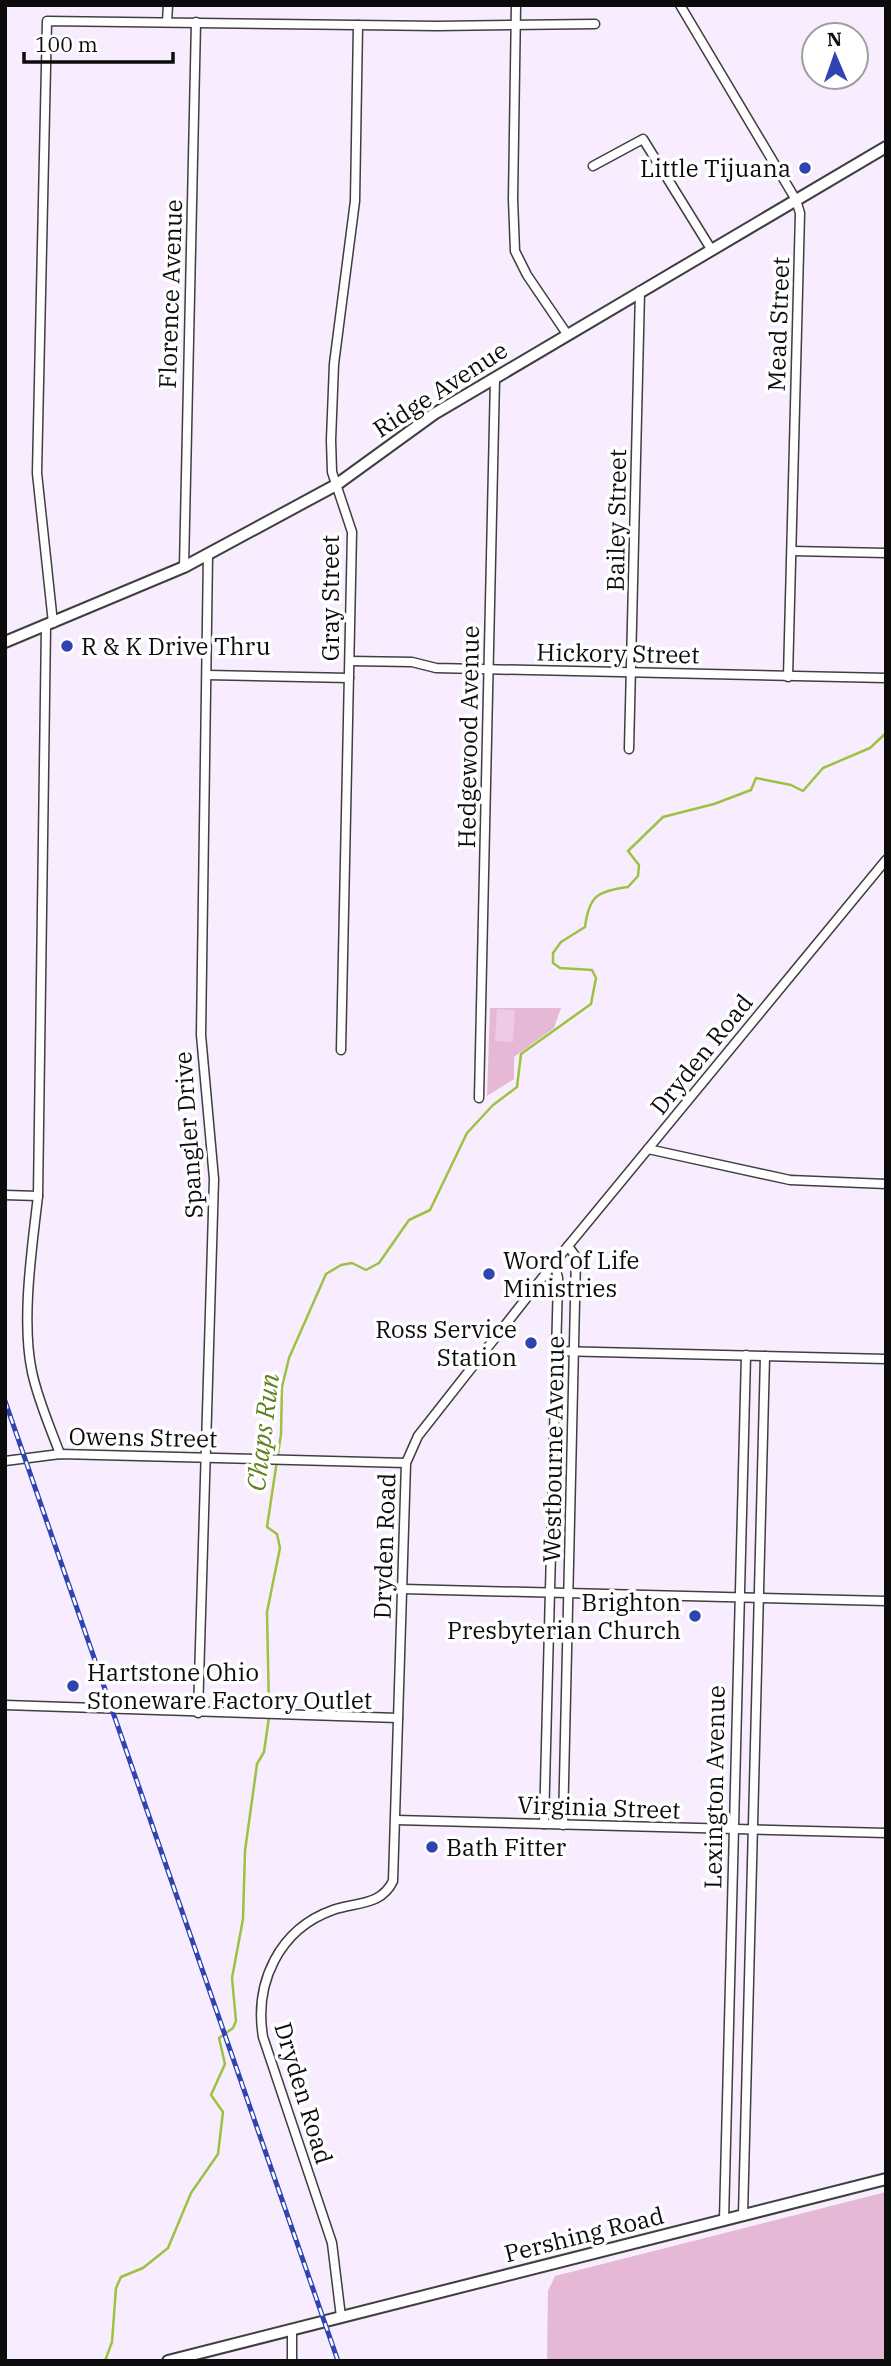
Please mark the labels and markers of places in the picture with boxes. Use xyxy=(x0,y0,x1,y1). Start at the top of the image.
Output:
place label: Little Tijuana xyxy=(640,152,791,184)
marker: Little Tijuana xyxy=(797,160,813,176)
place label: R & K Drive Thru xyxy=(81,630,271,662)
marker: R & K Drive Thru xyxy=(59,638,75,654)
place label: Word of Life Ministries xyxy=(503,1244,639,1304)
marker: Word of Life Ministries xyxy=(481,1266,497,1282)
place label: Ross Service Station xyxy=(375,1313,517,1373)
marker: Ross Service Station xyxy=(523,1335,539,1351)
place label: Brighton Presbyterian Church xyxy=(447,1586,681,1646)
marker: Brighton Presbyterian Church xyxy=(687,1608,703,1624)
place label: Hartstone Ohio Stoneware Factory Outlet xyxy=(87,1656,372,1716)
marker: Hartstone Ohio Stoneware Factory Outlet xyxy=(65,1678,81,1694)
place label: Bath Fitter xyxy=(446,1831,567,1863)
marker: Bath Fitter xyxy=(424,1839,440,1855)

